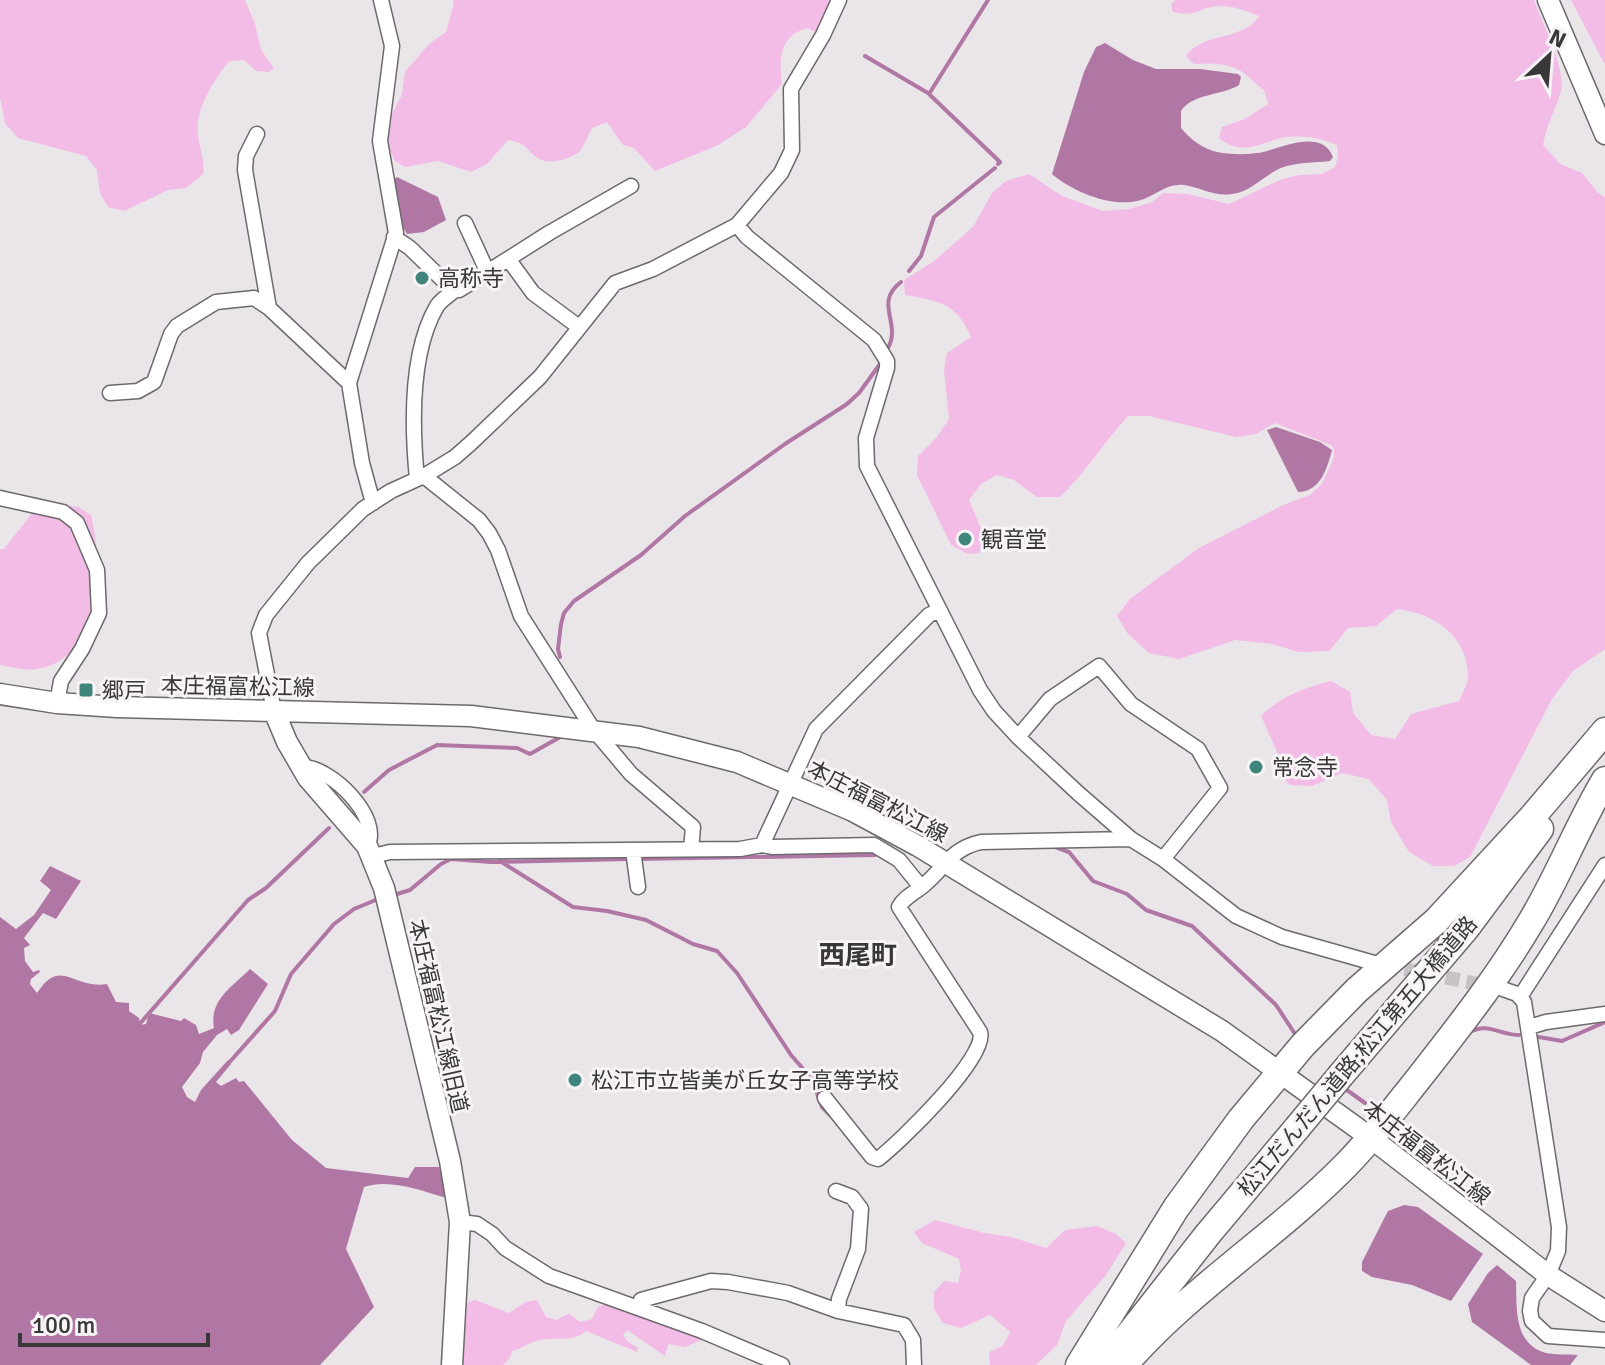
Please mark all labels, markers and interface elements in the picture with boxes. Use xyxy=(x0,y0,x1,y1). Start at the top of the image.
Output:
north arrow xyxy=(1509,16,1589,96)
text: N xyxy=(1545,23,1570,54)
place label: 高称寺 xyxy=(438,265,504,292)
marker: 高称寺 xyxy=(413,269,431,287)
place label: 観音堂 xyxy=(981,526,1047,553)
marker: 観音堂 xyxy=(956,530,974,548)
street label: 本庄福富松江線 xyxy=(161,672,315,701)
place label: 郷戸 xyxy=(102,677,146,704)
marker: 郷戸 xyxy=(77,681,95,699)
street label: 本庄福富松江線 xyxy=(803,754,953,848)
place label: 常念寺 xyxy=(1272,754,1338,781)
marker: 常念寺 xyxy=(1247,758,1265,776)
street label: 松江だんだん道路;松江第五大橋道路 xyxy=(1232,911,1483,1202)
street label: 本庄福富松江線旧道 xyxy=(403,917,474,1116)
district label: 西尾町 xyxy=(819,940,897,972)
place label: 松江市立皆美が丘女子高等学校 xyxy=(591,1067,899,1094)
marker: 松江市立皆美が丘女子高等学校 xyxy=(566,1071,584,1089)
street label: 本庄福富松江線 xyxy=(1358,1094,1496,1210)
scale bar xyxy=(20,1297,208,1347)
text: 100 m xyxy=(32,1310,95,1340)

